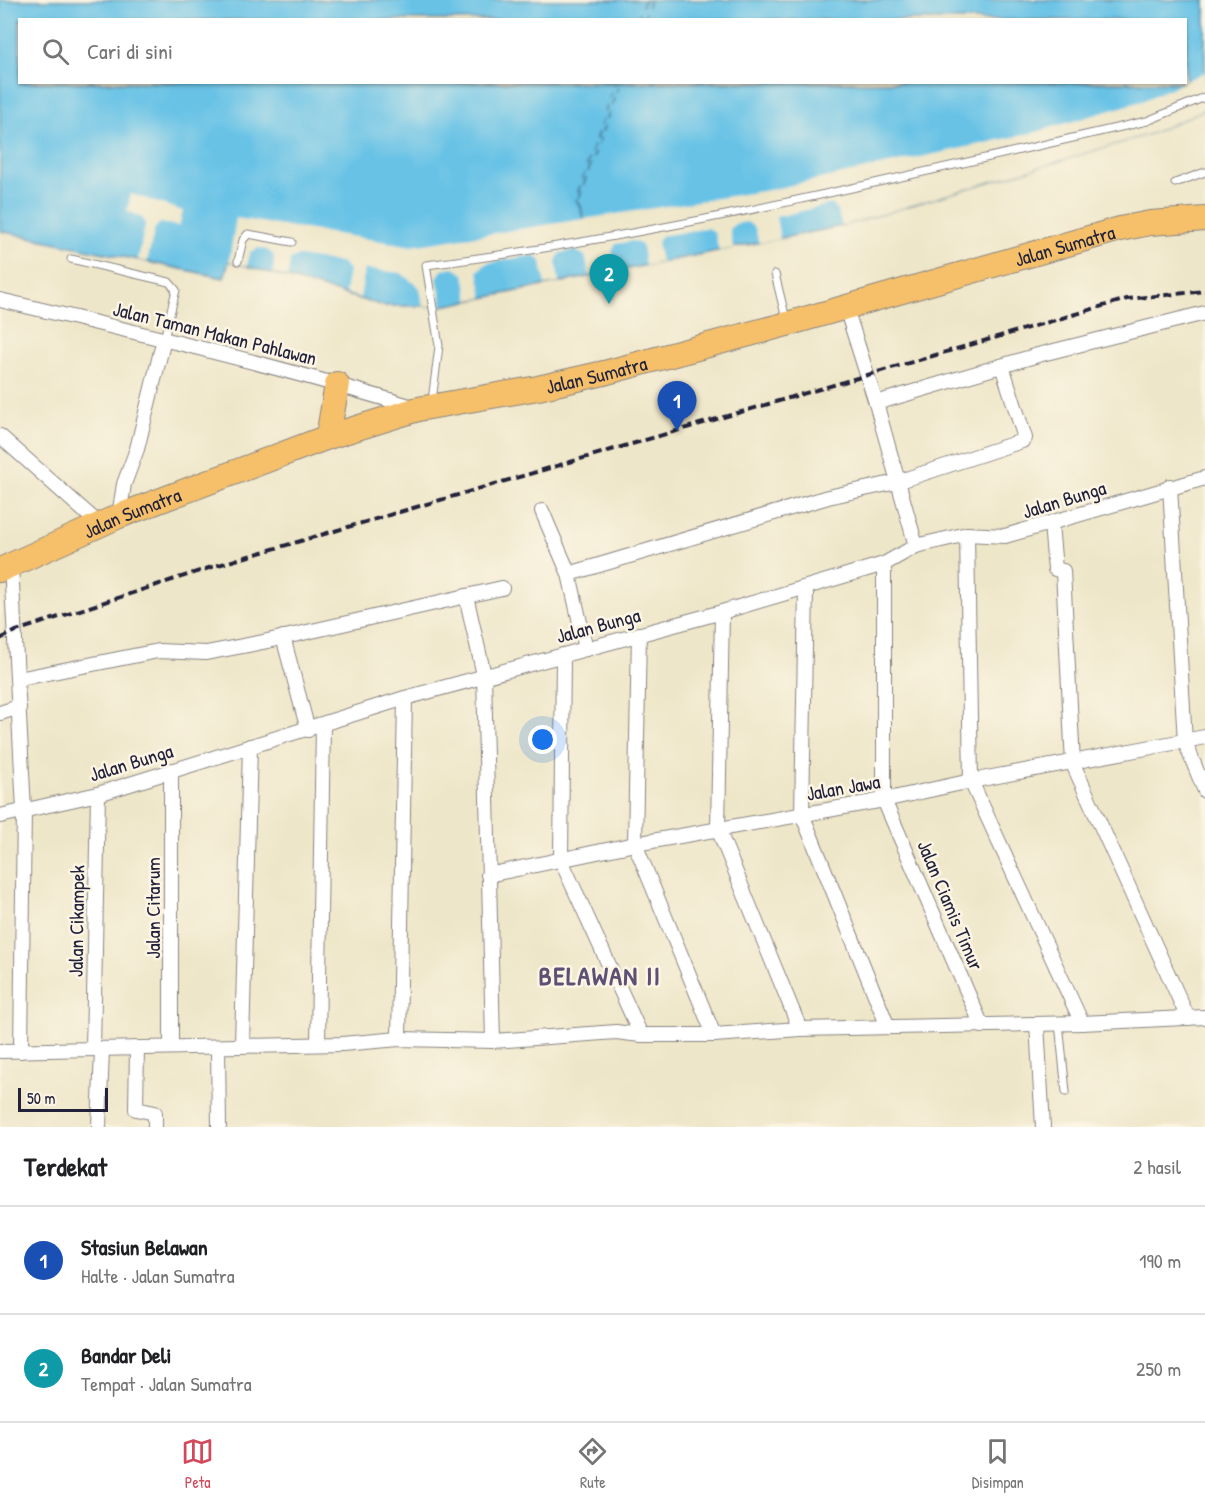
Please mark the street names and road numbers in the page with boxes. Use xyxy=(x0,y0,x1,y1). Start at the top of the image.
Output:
street label: Jalan Sumatra xyxy=(1011,218,1118,272)
street label: Jalan Taman Makan Pahlawan xyxy=(110,295,320,371)
street label: Jalan Sumatra xyxy=(543,349,650,399)
street label: Jalan Bunga xyxy=(1019,473,1109,524)
street label: Jalan Sumatra xyxy=(79,480,185,544)
street label: Jalan Bunga xyxy=(553,601,643,649)
street label: Jalan Bunga xyxy=(86,736,176,787)
street label: Jalan Jawa xyxy=(804,767,882,807)
street label: Jalan Ciamis Timur xyxy=(911,836,991,974)
street label: Jalan Citarum xyxy=(139,857,166,959)
street label: Jalan Cikampek xyxy=(62,865,90,977)

